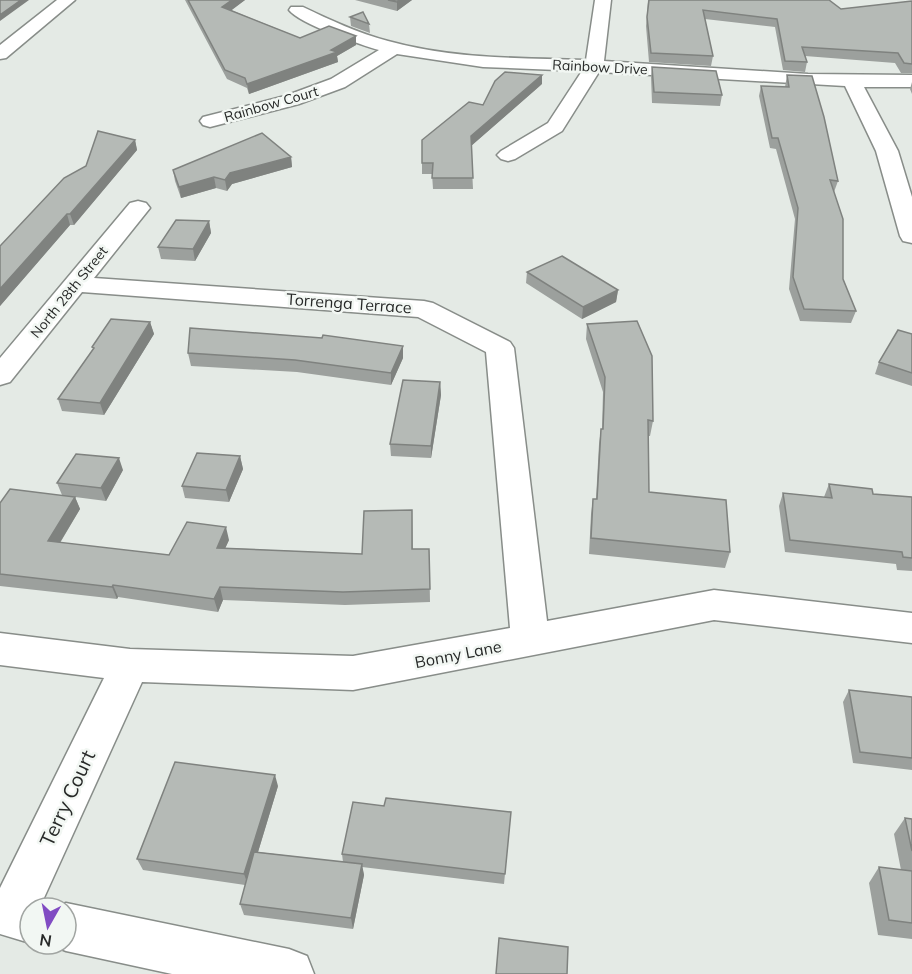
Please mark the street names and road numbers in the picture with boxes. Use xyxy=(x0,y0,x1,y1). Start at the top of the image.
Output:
street label: Rainbow Drive xyxy=(552,56,648,78)
street label: Rainbow Court xyxy=(222,82,320,126)
street label: North 28th Street xyxy=(26,242,112,342)
street label: Torrenga Terrace xyxy=(286,289,412,317)
street label: Bonny Lane xyxy=(413,636,503,672)
street label: Terry Court xyxy=(34,746,100,850)

